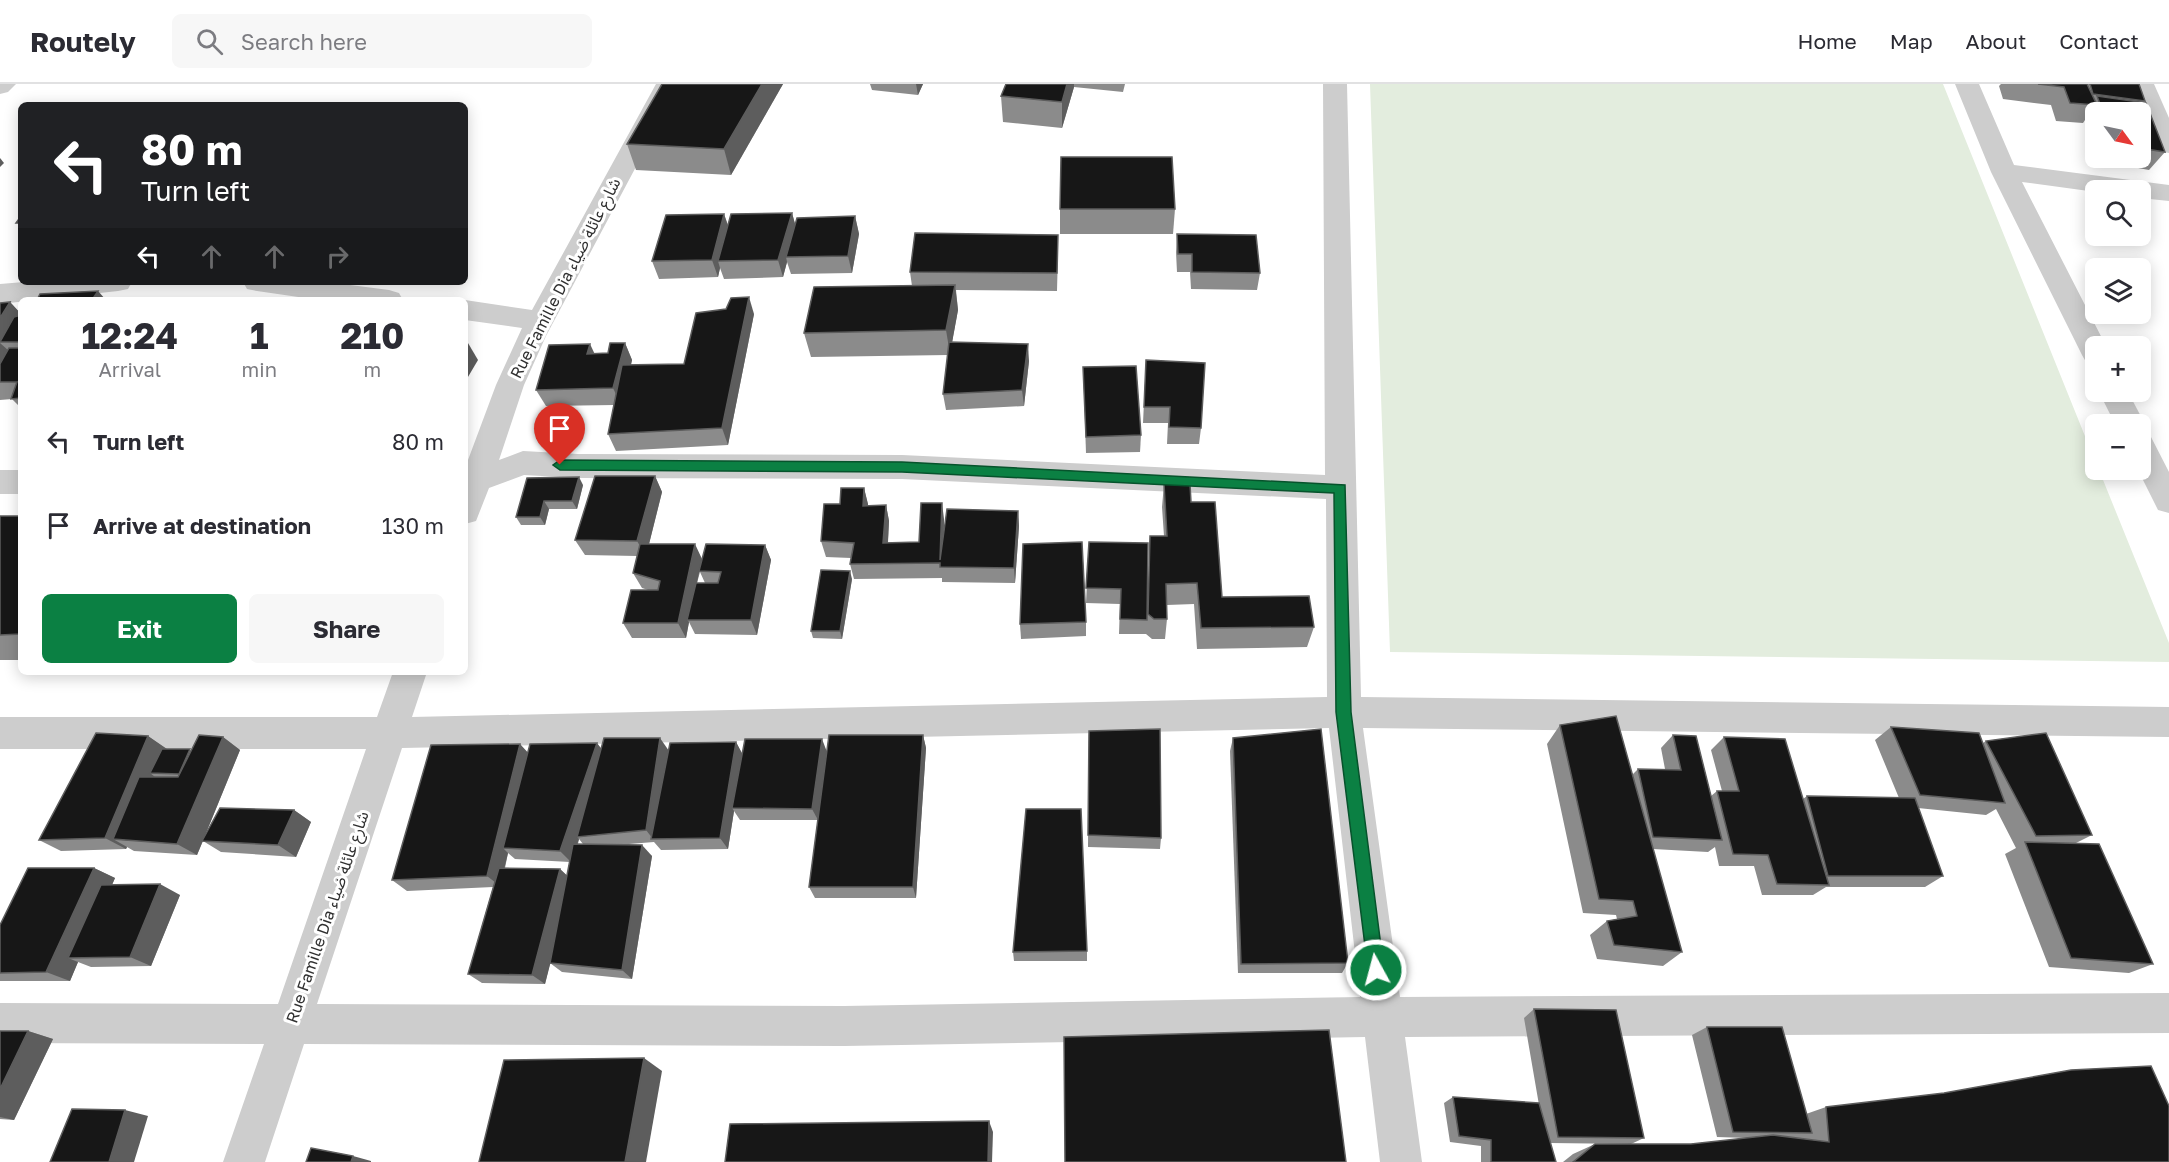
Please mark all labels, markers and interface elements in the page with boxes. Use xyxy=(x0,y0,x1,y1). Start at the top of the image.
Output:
search box xyxy=(172,14,592,68)
text: Routely xyxy=(30,25,136,58)
icon: search xyxy=(193,25,226,58)
text: Search here xyxy=(241,28,367,55)
text: Home xyxy=(1797,28,1857,54)
text: Map xyxy=(1890,28,1933,54)
text: About xyxy=(1966,28,2026,54)
text: Contact xyxy=(2059,28,2139,54)
north arrow xyxy=(2085,102,2151,168)
map controls xyxy=(2085,102,2151,480)
text: 80 m xyxy=(141,124,242,174)
icon: left xyxy=(42,126,120,204)
street label: Rue Famille Dia شارع عائلة ضياء xyxy=(506,174,627,383)
text: Turn left xyxy=(141,175,250,207)
button: search xyxy=(2085,180,2151,246)
icon: left xyxy=(132,240,165,273)
icon: ahead xyxy=(195,240,228,273)
icon: ahead xyxy=(258,240,291,273)
icon: right xyxy=(321,240,354,273)
button: layers xyxy=(2085,258,2151,324)
text: 12:24 xyxy=(82,314,178,357)
text: 1 xyxy=(250,314,269,357)
text: 210 xyxy=(341,314,404,357)
button: + xyxy=(2085,336,2151,402)
text: Arrival xyxy=(98,357,161,381)
text: min xyxy=(242,357,277,381)
text: m xyxy=(364,357,381,381)
pin xyxy=(534,403,585,465)
icon: arrive xyxy=(543,412,576,445)
button: − xyxy=(2085,414,2151,480)
icon: left xyxy=(42,425,75,458)
text: Turn left xyxy=(93,428,184,455)
text: 80 m xyxy=(392,428,444,455)
icon: arrive xyxy=(42,509,75,542)
text: Arrive at destination xyxy=(93,512,311,539)
text: 130 m xyxy=(382,512,444,539)
button: Exit xyxy=(42,594,237,663)
button: Share xyxy=(249,594,444,663)
street label: Rue Famille Dia شارع عائلة ضياء xyxy=(281,809,376,1026)
position arrow xyxy=(1344,938,1408,1002)

